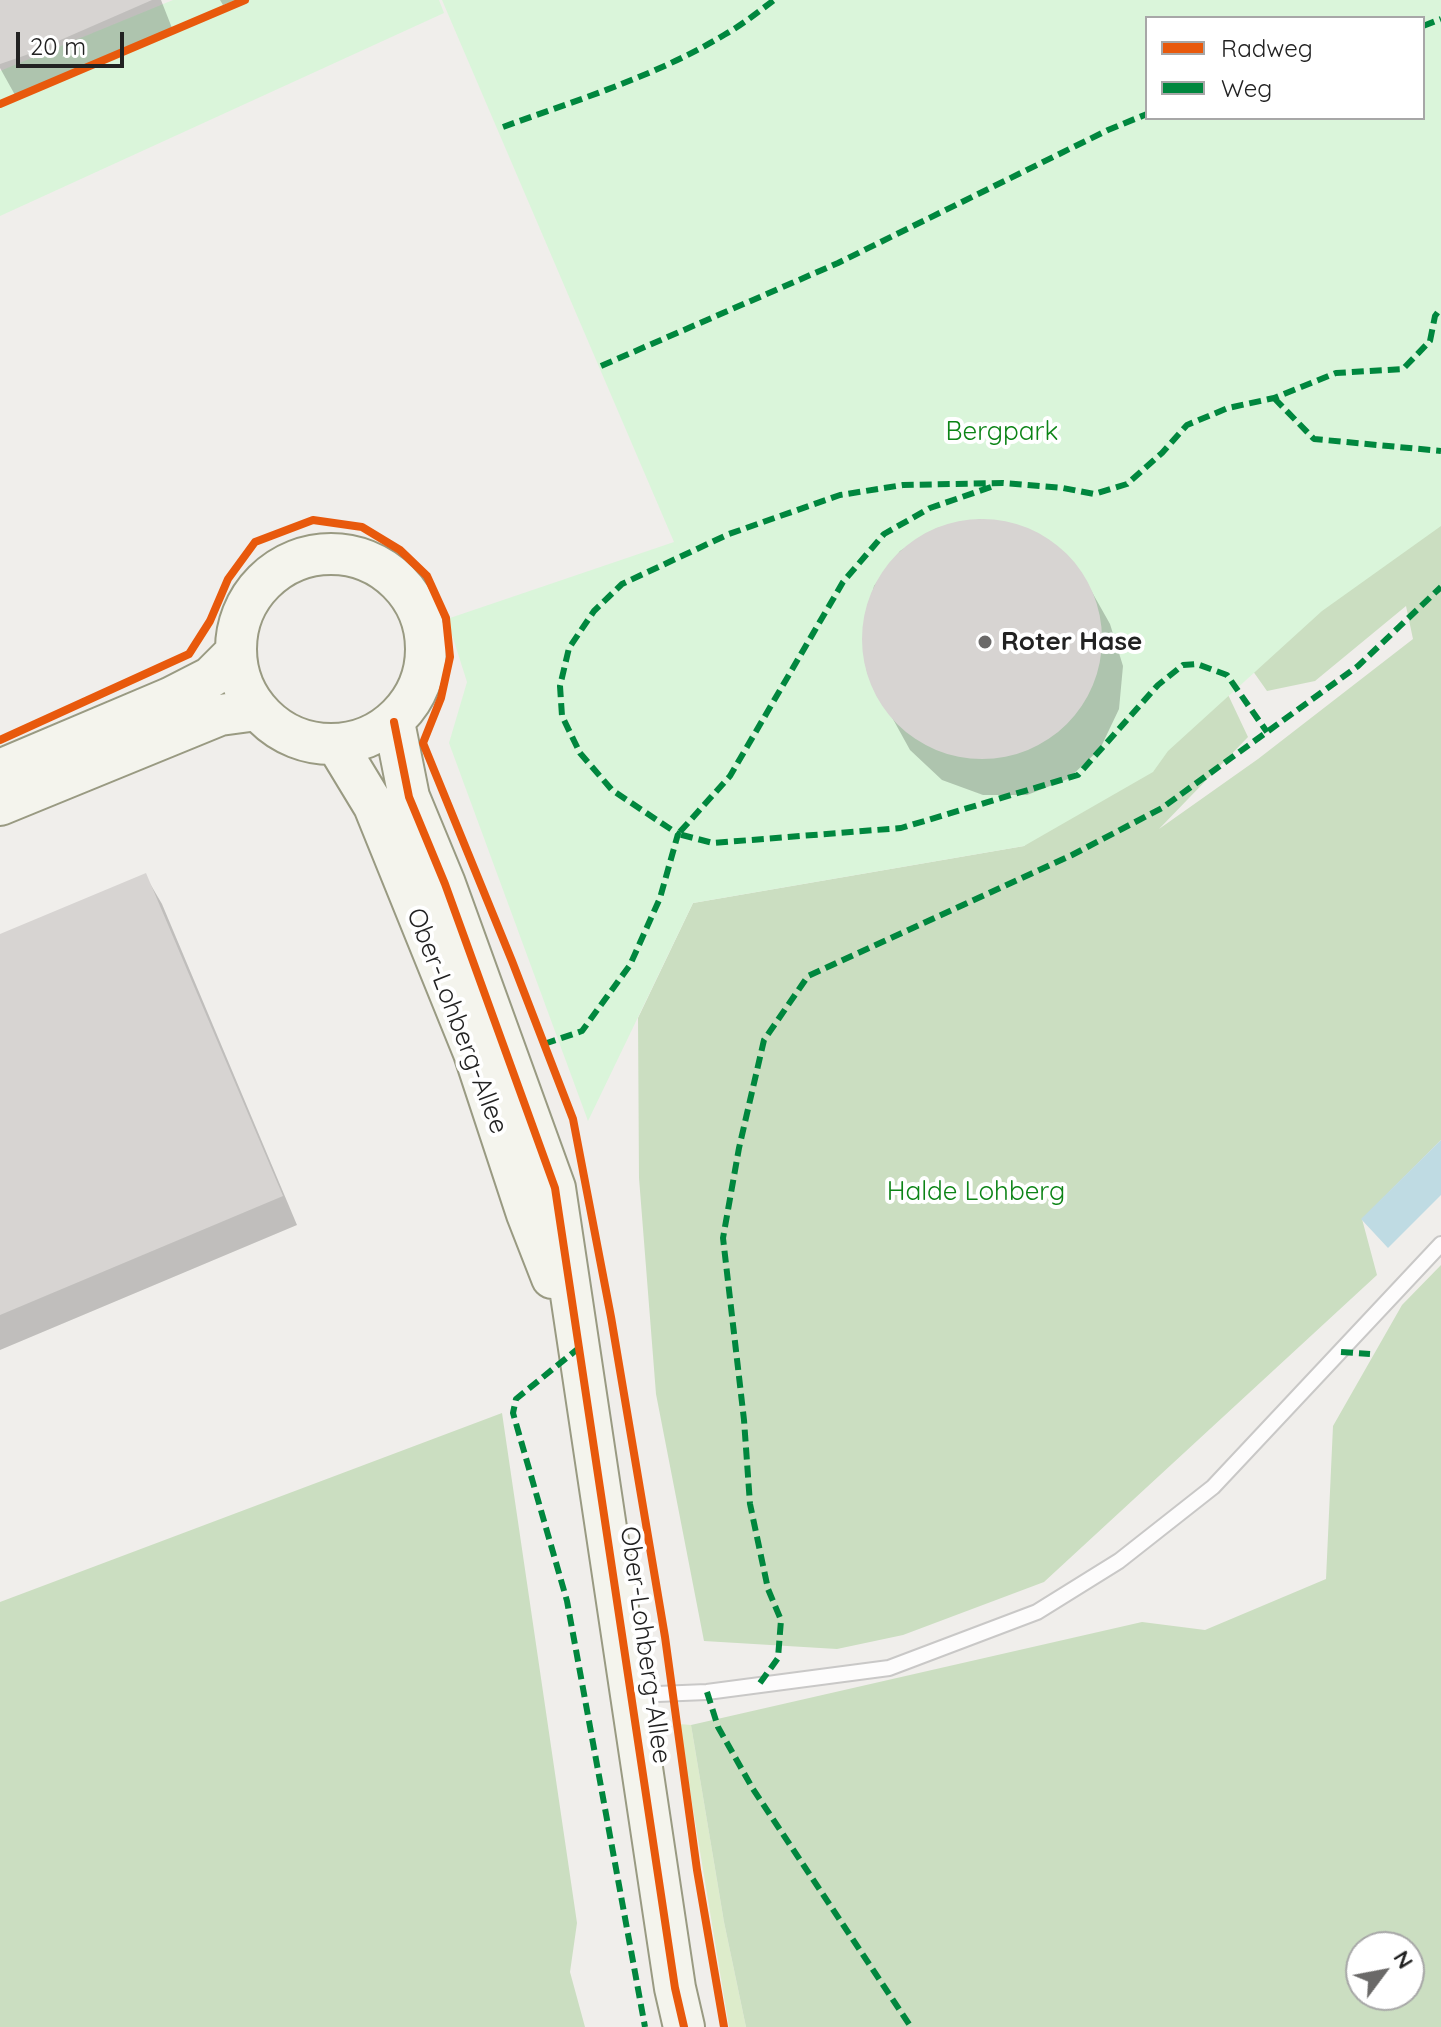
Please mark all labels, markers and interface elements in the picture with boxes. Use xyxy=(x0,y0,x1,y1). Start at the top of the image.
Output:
scale bar xyxy=(20,16,128,66)
legend xyxy=(1145,16,1425,120)
text: 20 m xyxy=(30,31,86,61)
text: Radweg xyxy=(1221,33,1313,63)
text: Weg xyxy=(1221,73,1272,103)
park label: Bergpark xyxy=(946,416,1058,448)
place label: Roter Hase xyxy=(1001,626,1142,658)
marker: Roter Hase xyxy=(976,633,994,651)
street label: Ober-Lohberg-Allee xyxy=(400,904,514,1138)
park label: Halde Lohberg xyxy=(887,1176,1065,1208)
street label: Ober-Lohberg-Allee xyxy=(613,1524,677,1766)
north arrow xyxy=(1345,1931,1425,2011)
text: N xyxy=(1387,1945,1420,1974)

